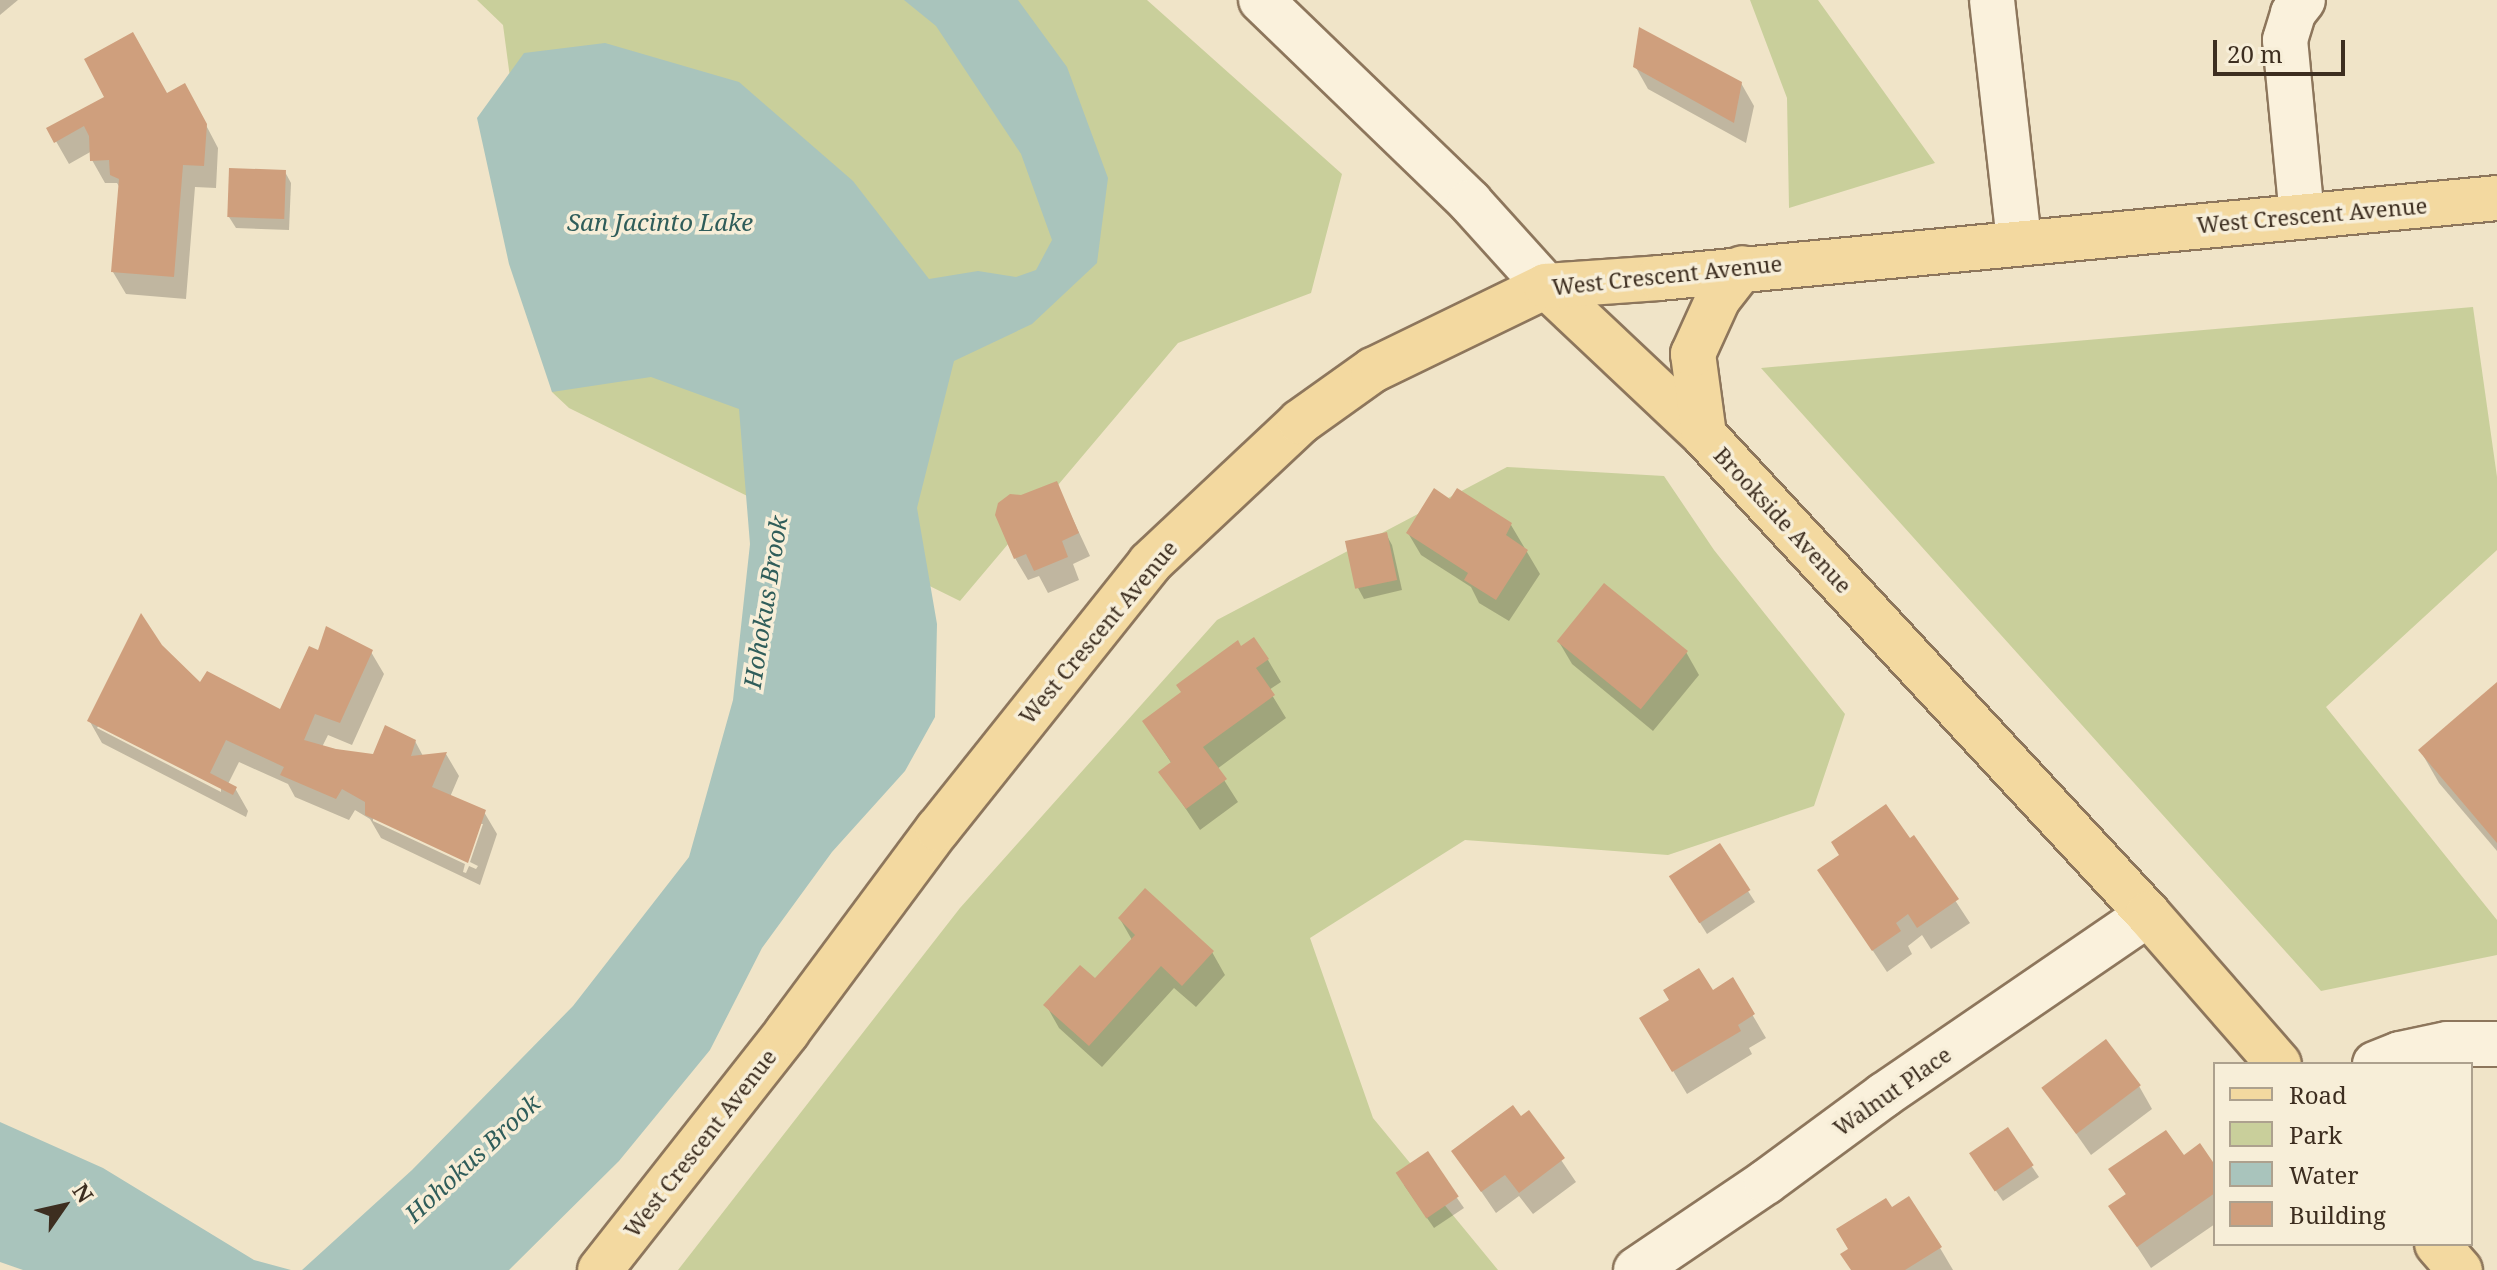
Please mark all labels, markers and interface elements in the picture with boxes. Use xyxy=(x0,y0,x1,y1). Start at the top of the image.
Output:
scale bar xyxy=(2217,24,2349,74)
text: 20 m xyxy=(2227,37,2283,70)
street label: West Crescent Avenue xyxy=(2196,192,2428,238)
water label: San Jacinto Lake xyxy=(567,208,753,236)
street label: West Crescent Avenue xyxy=(1551,250,1783,300)
street label: Brookside Avenue xyxy=(1709,442,1857,598)
water label: Hohokus Brook xyxy=(737,514,793,690)
street label: West Crescent Avenue xyxy=(1014,535,1182,729)
street label: Walnut Place xyxy=(1828,1041,1956,1141)
street label: West Crescent Avenue xyxy=(618,1044,782,1242)
legend xyxy=(2213,1062,2473,1246)
text: Road xyxy=(2289,1078,2347,1111)
water label: Hohokus Brook xyxy=(399,1088,545,1228)
text: Park xyxy=(2289,1118,2342,1151)
text: Water xyxy=(2289,1158,2359,1191)
north arrow xyxy=(24,1166,104,1246)
text: N xyxy=(67,1177,101,1208)
text: Building xyxy=(2289,1198,2386,1231)

